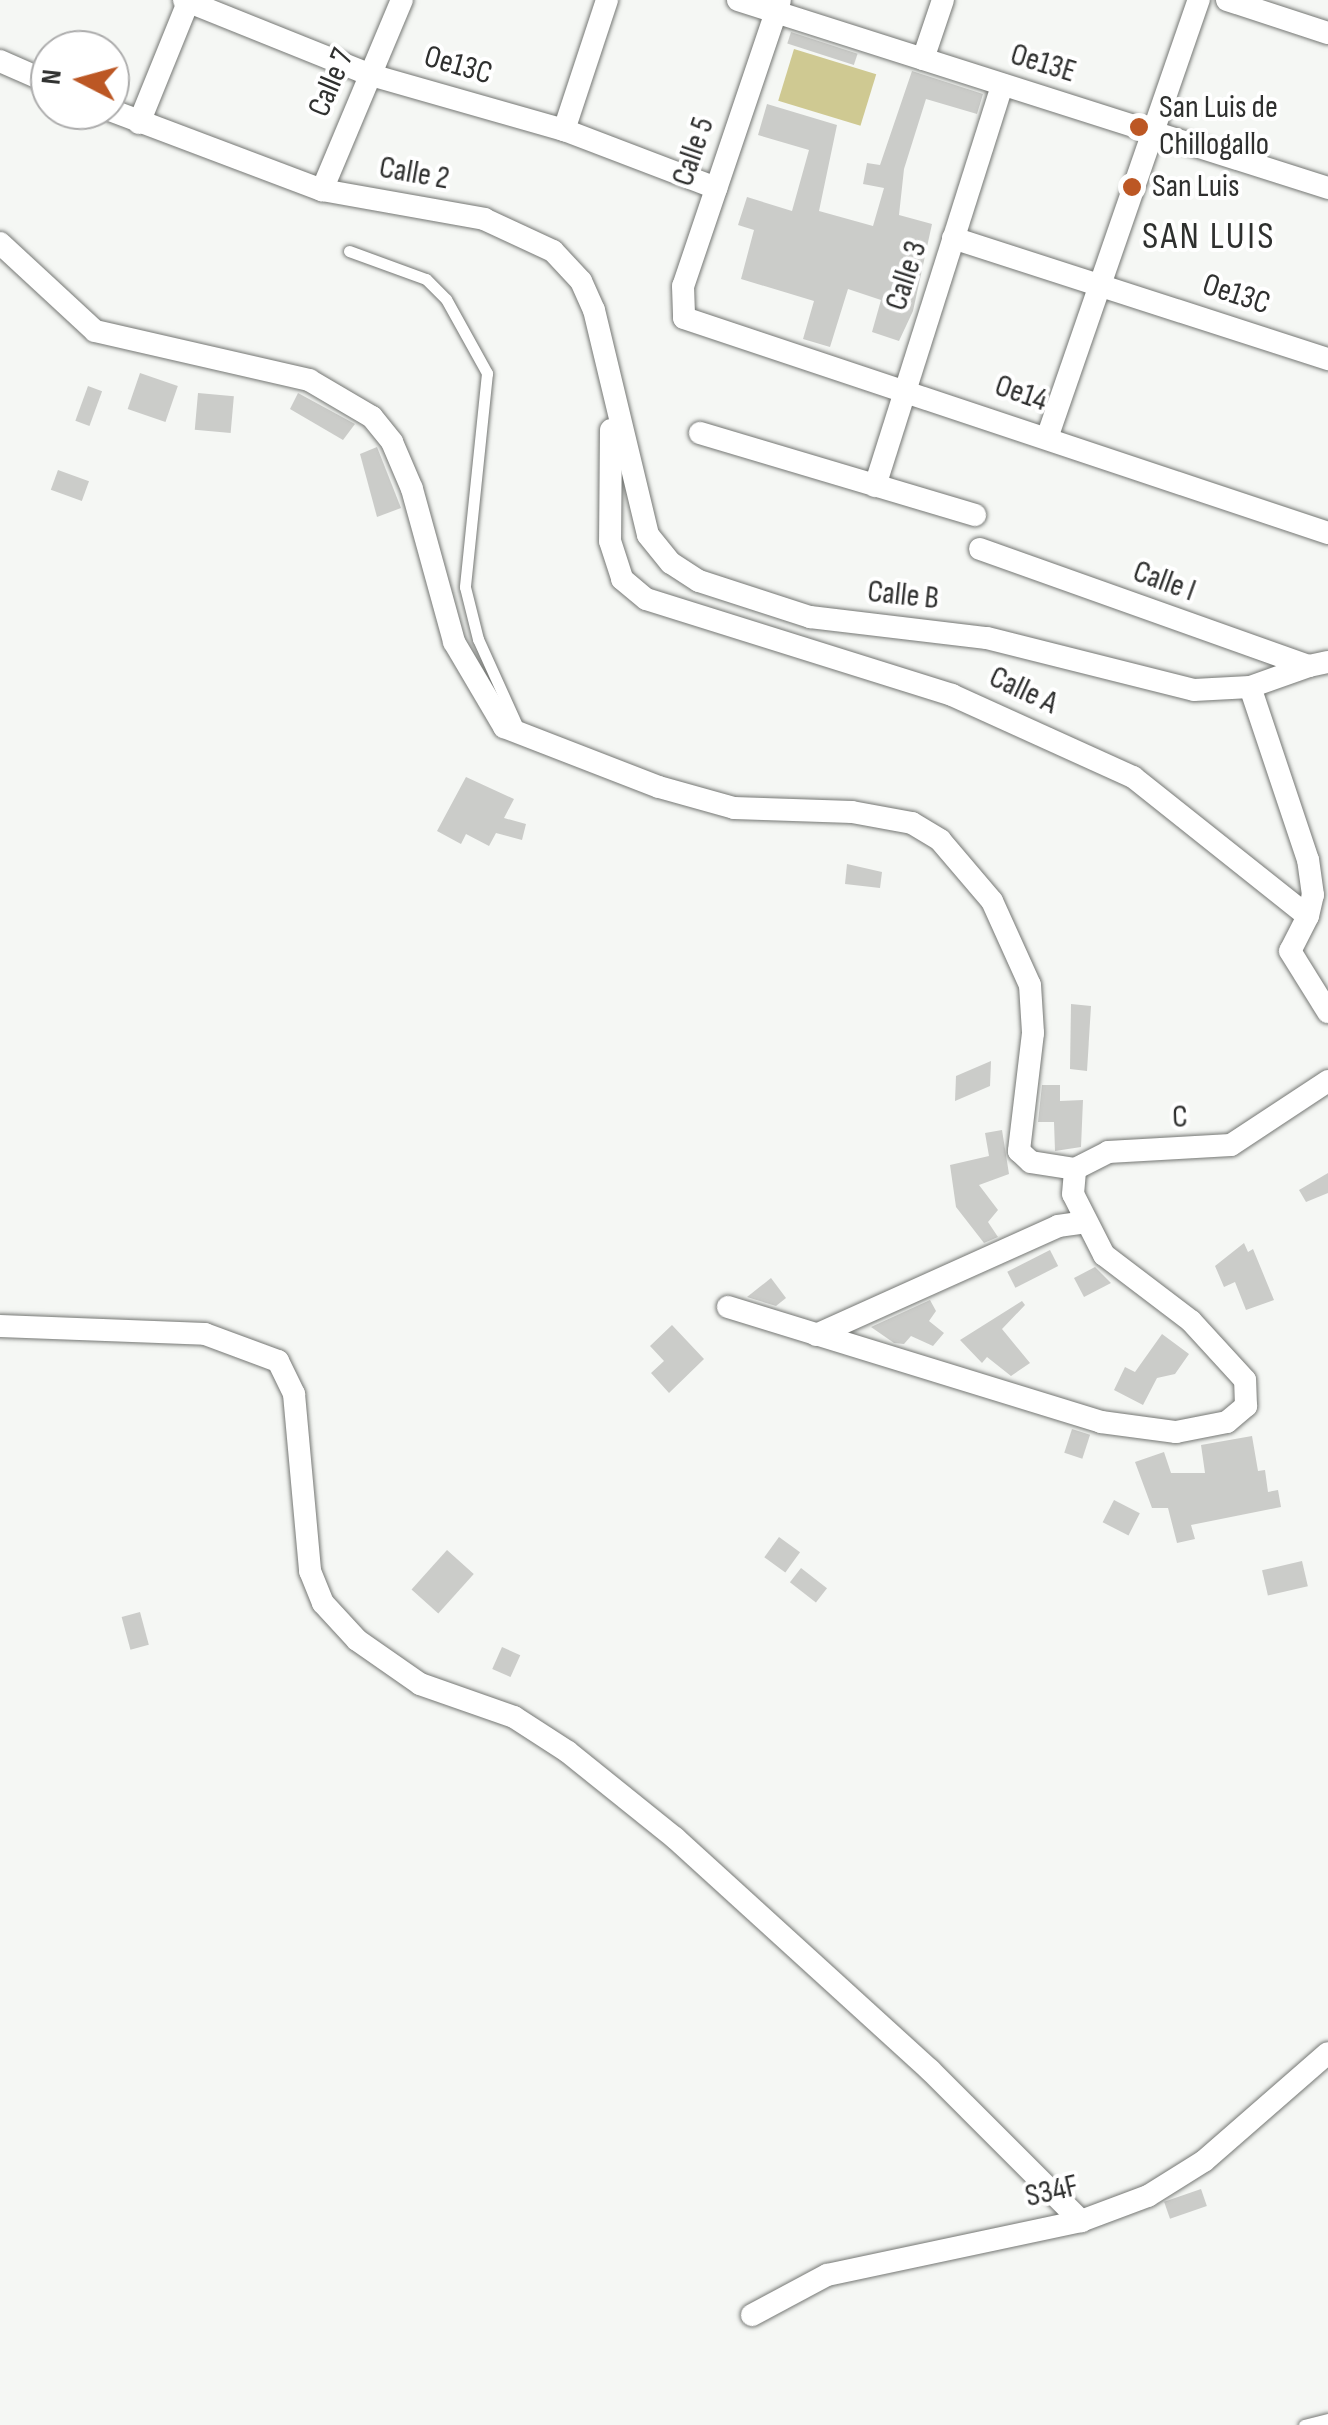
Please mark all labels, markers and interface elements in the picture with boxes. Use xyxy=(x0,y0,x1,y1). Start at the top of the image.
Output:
north arrow xyxy=(30,30,130,130)
street label: Oe13E xyxy=(1006,36,1080,92)
street label: Oe13C xyxy=(420,38,496,94)
street label: Calle 7 xyxy=(301,43,363,123)
text: N xyxy=(34,68,69,86)
place label: San Luis de Chillogallo xyxy=(1159,90,1278,165)
street label: Calle 5 xyxy=(664,113,724,191)
marker: San Luis de Chillogallo xyxy=(1128,116,1150,138)
street label: Calle 2 xyxy=(376,149,452,199)
place label: San Luis xyxy=(1152,168,1239,206)
marker: San Luis xyxy=(1121,176,1143,198)
district label: SAN LUIS xyxy=(1142,214,1276,260)
street label: Calle 3 xyxy=(878,237,936,315)
street label: Oe13C xyxy=(1197,266,1275,324)
street label: Oe14 xyxy=(990,367,1052,421)
street label: Calle I xyxy=(1128,553,1200,611)
street label: Calle B xyxy=(865,573,941,619)
street label: Calle A xyxy=(983,659,1063,723)
street label: C xyxy=(1172,1099,1188,1137)
street label: S34F xyxy=(1022,2167,1082,2217)

